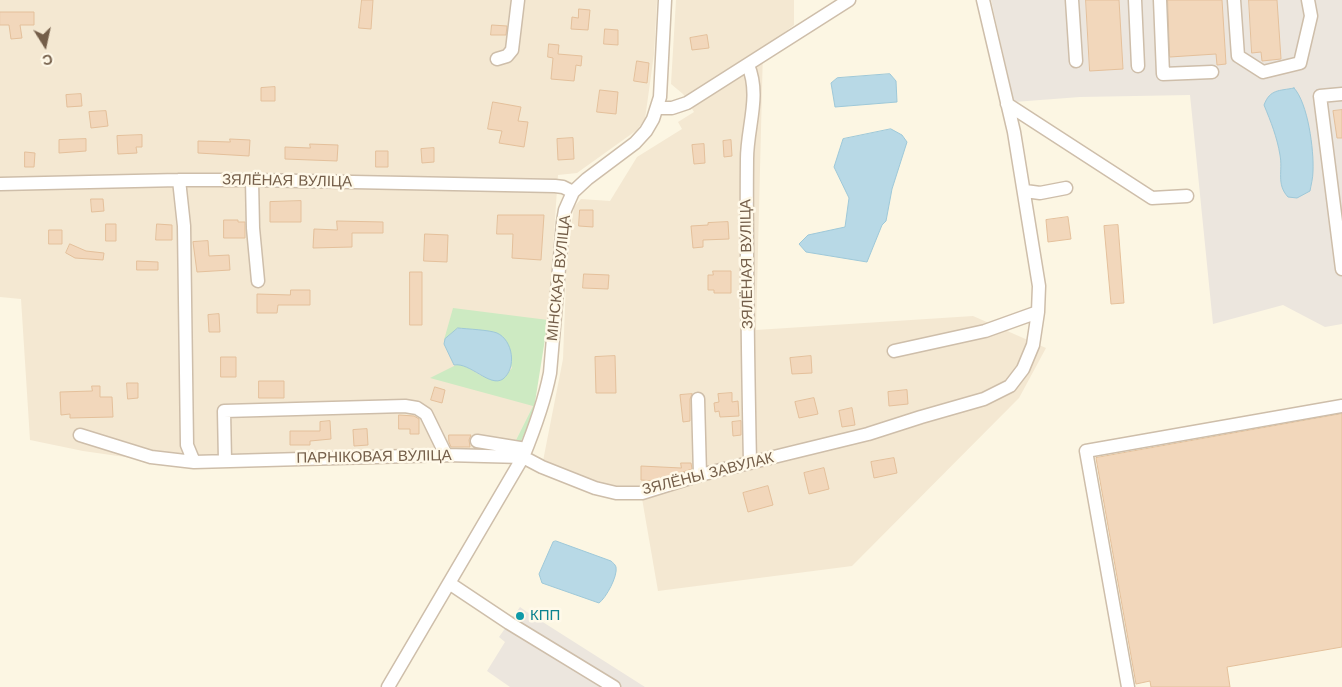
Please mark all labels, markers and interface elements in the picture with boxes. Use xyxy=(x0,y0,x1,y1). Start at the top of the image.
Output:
north arrow xyxy=(20,20,70,70)
text: С xyxy=(41,51,54,69)
street label: ЗЯЛЁНАЯ ВУЛІЦА xyxy=(222,171,352,191)
street label: ЗЯЛЁНАЯ ВУЛІЦА xyxy=(737,199,757,329)
street label: МІНСКАЯ ВУЛІЦА xyxy=(543,214,575,342)
street label: ПАРНІКОВАЯ ВУЛІЦА xyxy=(296,447,452,467)
street label: ЗЯЛЁНЫ ЗАВУЛАК xyxy=(640,449,776,499)
place label: КПП xyxy=(530,607,560,625)
marker: КПП xyxy=(514,610,526,622)

